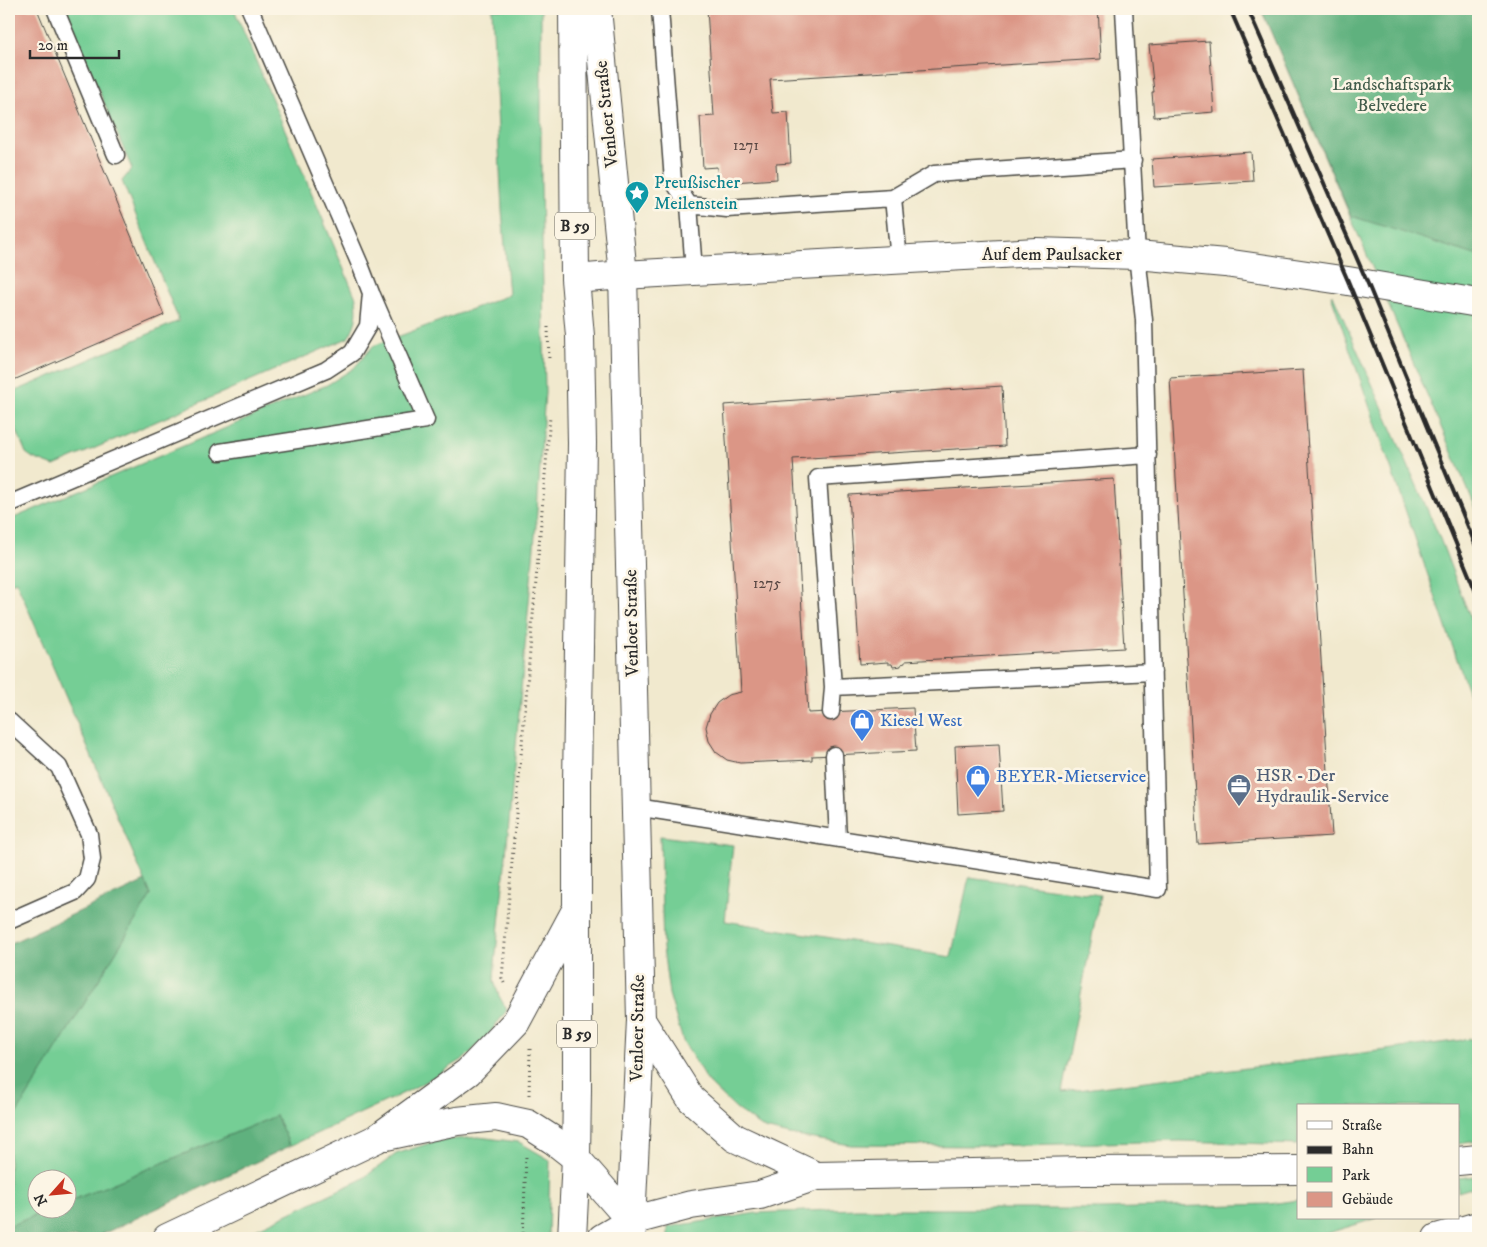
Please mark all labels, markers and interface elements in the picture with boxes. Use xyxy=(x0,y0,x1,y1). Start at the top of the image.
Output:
scale bar xyxy=(30,28,119,60)
text: 20 m xyxy=(38,36,68,55)
street label: Venloer Straße xyxy=(590,59,624,169)
park label: Landschaftspark Belvedere xyxy=(1332,74,1452,117)
house number: 1271 xyxy=(733,136,759,155)
place label: Preußischer Meilenstein xyxy=(654,172,740,215)
place icon: Preußischer Meilenstein xyxy=(624,180,650,214)
road number: B 59 xyxy=(555,212,595,240)
street label: Auf dem Paulsacker xyxy=(982,244,1122,266)
street label: Venloer Straße xyxy=(620,569,644,678)
house number: 1275 xyxy=(753,574,781,593)
shop icon: Kiesel West xyxy=(849,708,875,742)
place label: Kiesel West xyxy=(880,710,963,732)
shop icon: BEYER-Mietservice xyxy=(965,764,991,798)
place label: HSR - Der Hydraulik-Service xyxy=(1256,765,1389,808)
place label: BEYER-Mietservice xyxy=(996,766,1146,788)
office icon: HSR - Der Hydraulik-Service xyxy=(1226,773,1252,807)
street label: Venloer Straße xyxy=(626,974,650,1083)
road number: B 59 xyxy=(557,1021,597,1048)
legend xyxy=(1297,1104,1460,1220)
text: Straße xyxy=(1342,1116,1382,1135)
text: Bahn xyxy=(1342,1140,1374,1159)
text: Park xyxy=(1342,1166,1371,1185)
north arrow xyxy=(28,1170,78,1220)
text: N xyxy=(30,1190,52,1209)
text: Gebäude xyxy=(1342,1190,1393,1209)

